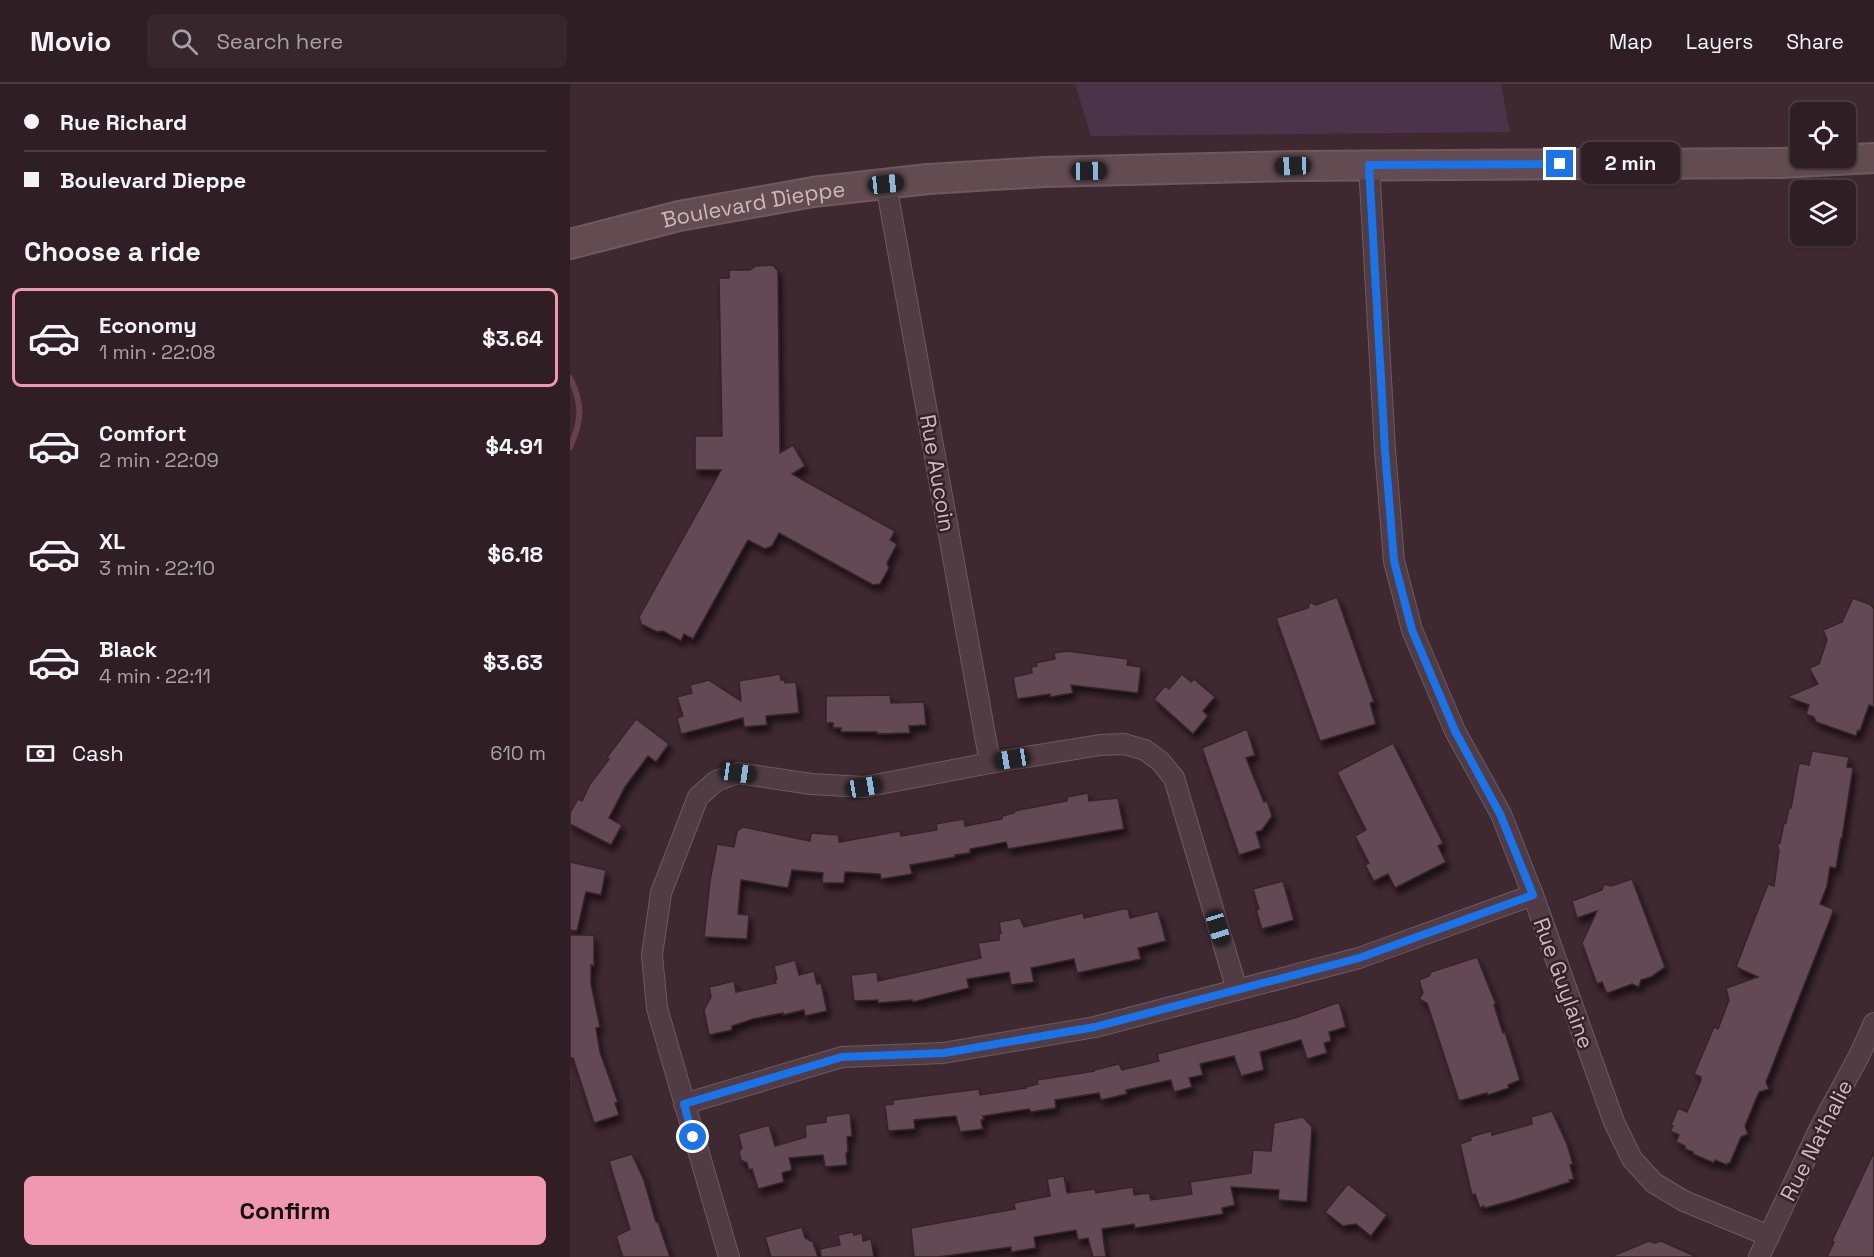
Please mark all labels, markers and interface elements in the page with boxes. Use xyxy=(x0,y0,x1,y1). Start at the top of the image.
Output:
search box xyxy=(147,14,567,68)
text: Movio xyxy=(30,23,111,59)
icon: search xyxy=(168,25,201,58)
text: Search here xyxy=(216,27,343,55)
text: Map xyxy=(1609,28,1653,55)
text: Layers xyxy=(1686,28,1753,55)
text: Share xyxy=(1786,28,1844,55)
map controls xyxy=(1790,102,1856,246)
button: locate xyxy=(1790,102,1856,168)
text: Rue Richard xyxy=(60,108,187,136)
callout: 2 min xyxy=(1581,143,1680,185)
route end xyxy=(1546,150,1573,177)
text: 2 min xyxy=(1605,150,1656,176)
car xyxy=(1275,156,1311,176)
car xyxy=(1071,162,1107,180)
text: Boulevard Dieppe xyxy=(60,166,246,194)
car xyxy=(867,173,905,195)
street label: Boulevard Dieppe xyxy=(659,174,847,234)
button: layers xyxy=(1790,180,1856,246)
text: Choose a ride xyxy=(24,234,201,269)
icon: car xyxy=(27,311,81,365)
text: Economy xyxy=(99,311,197,339)
text: $3.64 xyxy=(482,324,543,352)
text: 1 min · 22:08 xyxy=(99,339,215,365)
street label: Rue Aucoin xyxy=(914,412,962,534)
icon: car xyxy=(27,419,81,473)
text: Comfort xyxy=(99,419,187,447)
text: $4.91 xyxy=(486,432,543,460)
text: 2 min · 22:09 xyxy=(99,447,219,473)
icon: car xyxy=(27,527,81,581)
text: XL xyxy=(99,527,125,555)
text: $6.18 xyxy=(488,540,543,568)
text: 3 min · 22:10 xyxy=(99,555,215,581)
icon: car xyxy=(27,635,81,689)
text: Black xyxy=(99,635,157,663)
text: $3.63 xyxy=(483,648,543,676)
text: 4 min · 22:11 xyxy=(99,663,211,689)
icon: cash xyxy=(24,737,57,770)
text: Cash xyxy=(72,739,124,767)
text: 610 m xyxy=(490,740,546,766)
car xyxy=(993,747,1031,771)
car xyxy=(719,762,757,784)
car xyxy=(845,775,883,799)
car xyxy=(1204,908,1232,948)
street label: Rue Guylaine xyxy=(1527,914,1601,1052)
street label: Rue Nathalie xyxy=(1773,1075,1859,1205)
route start xyxy=(679,1123,706,1150)
button: Confirm xyxy=(24,1176,546,1245)

